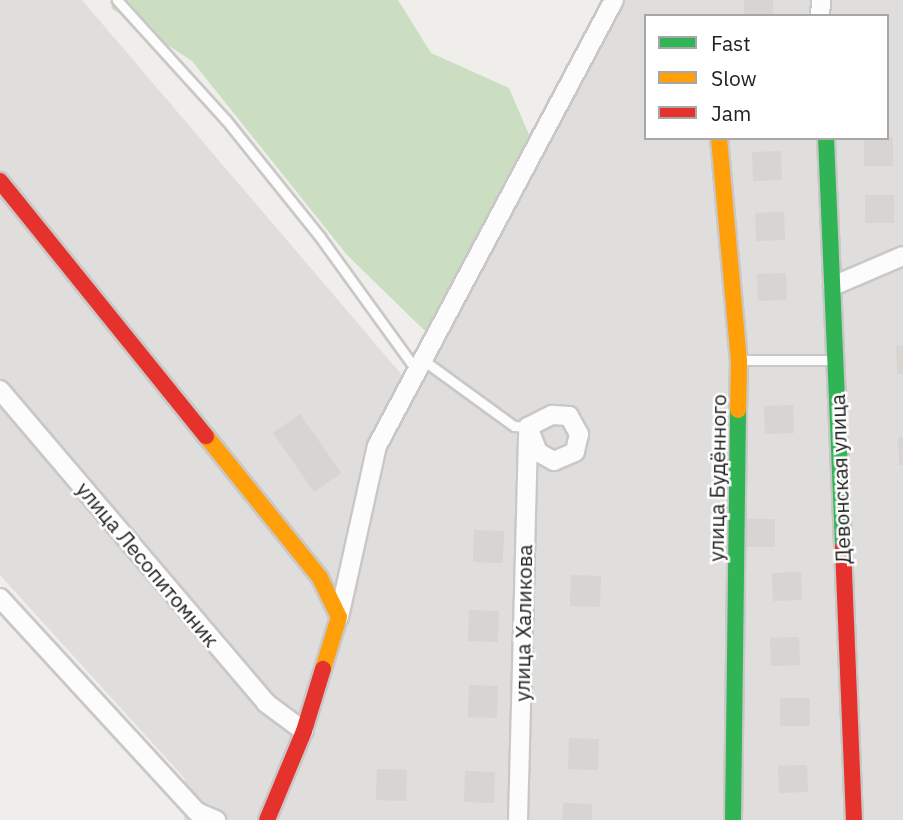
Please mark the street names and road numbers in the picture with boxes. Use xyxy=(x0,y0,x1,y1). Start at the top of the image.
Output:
street label: улица Будённого xyxy=(703,394,731,562)
street label: Девонская улица xyxy=(824,394,856,564)
street label: улица Лесопитомник xyxy=(72,476,224,652)
street label: улица Халикова xyxy=(509,544,537,702)

